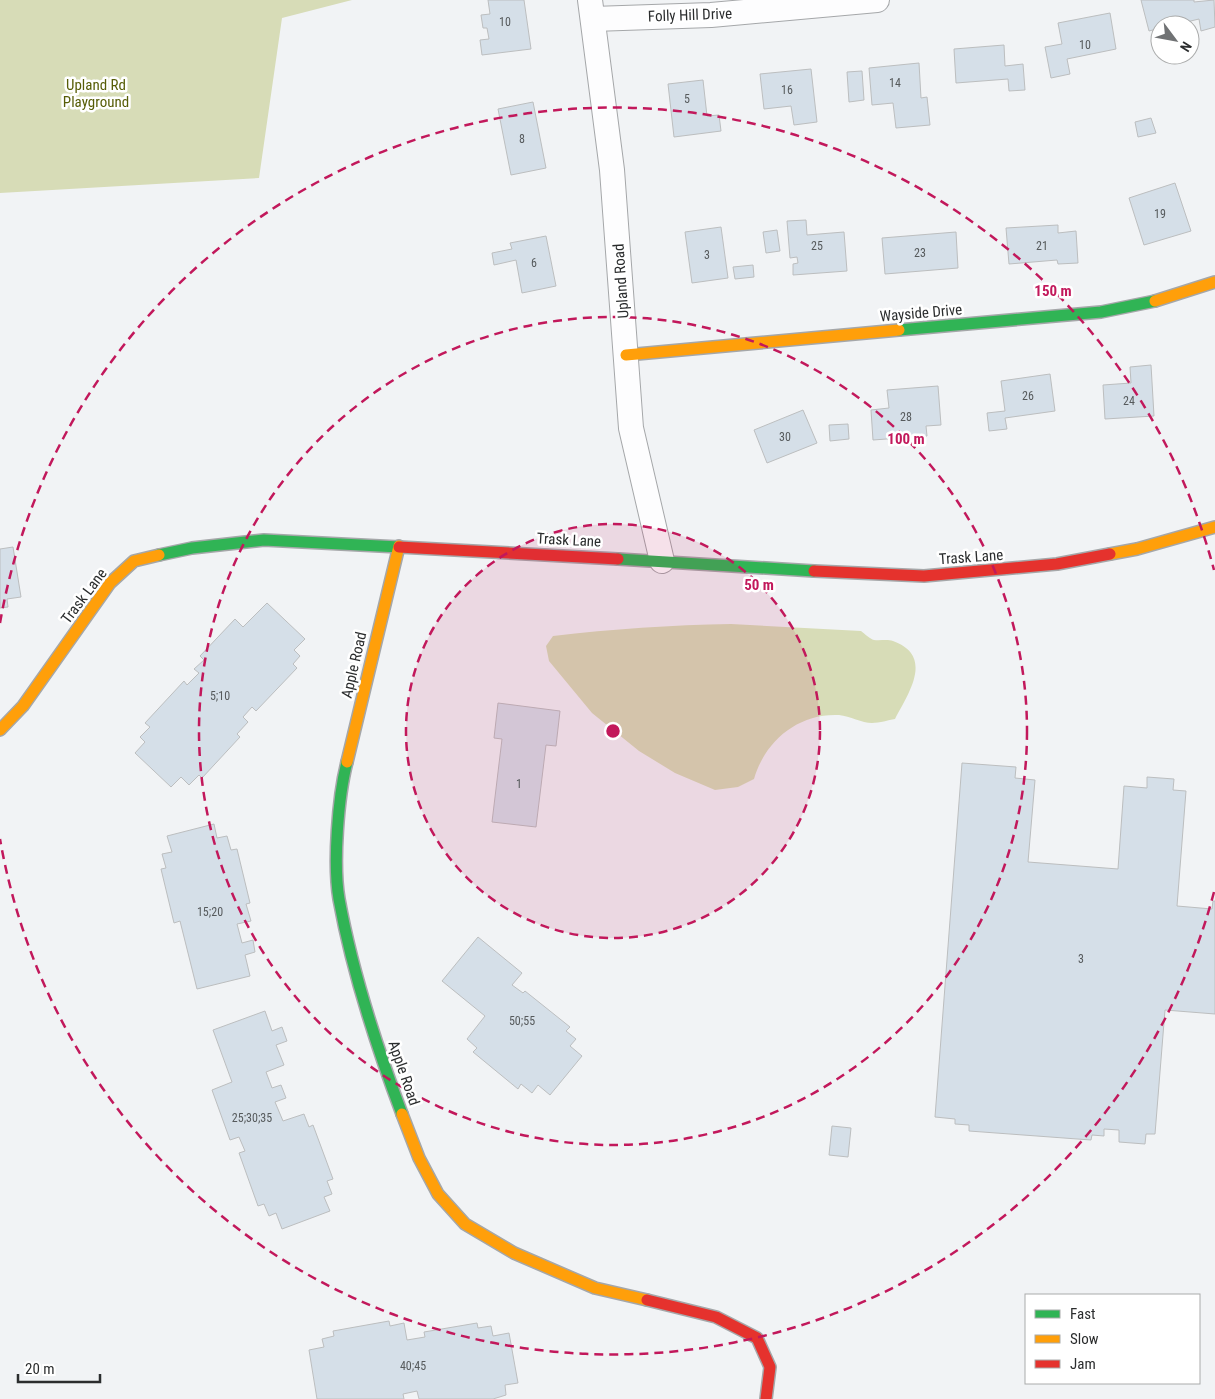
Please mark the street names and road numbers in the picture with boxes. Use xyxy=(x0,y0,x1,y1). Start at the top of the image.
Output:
street label: Folly Hill Drive xyxy=(648,5,732,25)
street label: Upland Road xyxy=(609,243,633,319)
street label: Wayside Drive xyxy=(879,300,963,326)
street label: Trask Lane xyxy=(536,529,602,551)
street label: Trask Lane xyxy=(938,546,1004,568)
street label: Trask Lane xyxy=(57,565,111,627)
street label: Apple Road xyxy=(338,630,370,700)
street label: Apple Road xyxy=(385,1038,423,1108)

